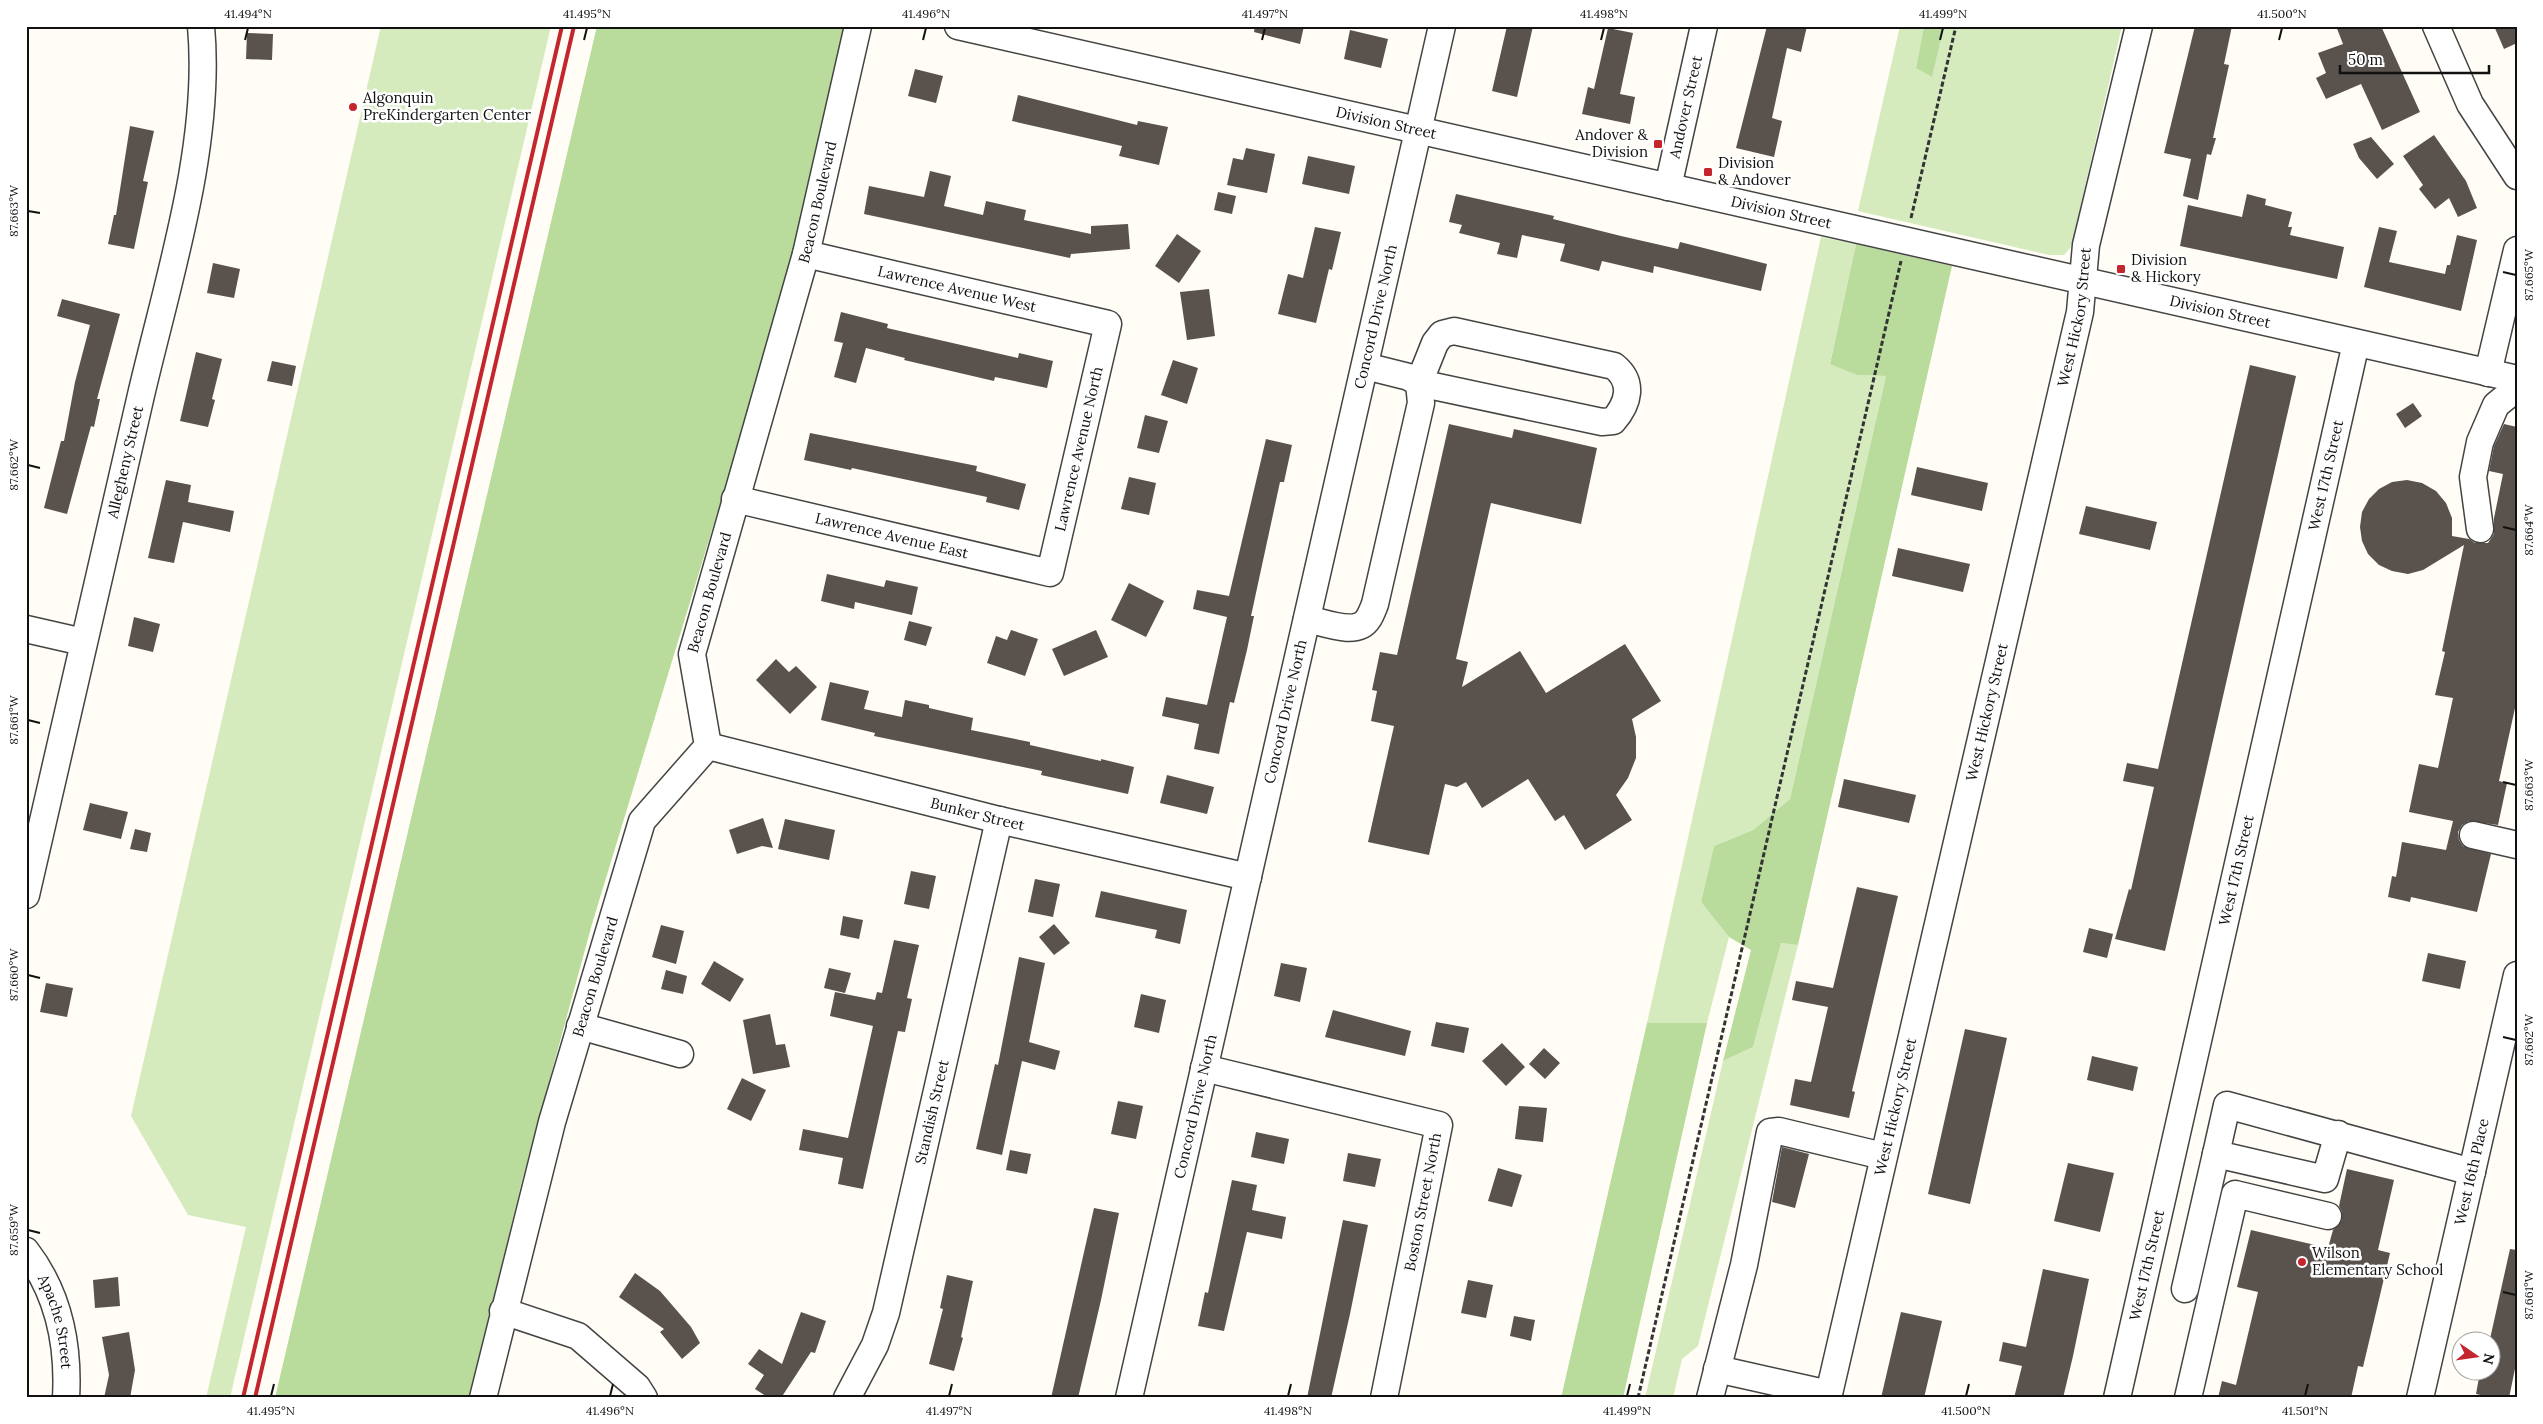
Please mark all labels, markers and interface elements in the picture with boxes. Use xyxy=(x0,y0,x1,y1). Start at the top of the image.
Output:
text: 41.494°N xyxy=(224,6,272,21)
text: 41.495°N xyxy=(563,6,611,21)
text: 41.496°N xyxy=(902,6,950,21)
text: 41.497°N xyxy=(1242,6,1288,21)
text: 41.498°N xyxy=(1580,6,1628,21)
text: 41.499°N xyxy=(1919,6,1967,21)
text: 41.500°N xyxy=(2257,6,2307,21)
scale bar xyxy=(2340,42,2489,74)
text: 50 m xyxy=(2348,50,2383,69)
street label: Andover Street xyxy=(1664,53,1706,161)
place label: Algonquin PreKindergarten Center xyxy=(362,88,532,124)
marker: Algonquin PreKindergarten Center xyxy=(347,101,359,113)
street label: Division Street xyxy=(1334,102,1439,143)
place label: Andover & Division xyxy=(1574,125,1649,161)
marker: Andover & Division xyxy=(1652,138,1664,150)
street label: Beacon Boulevard xyxy=(794,139,840,265)
place label: Division & Andover xyxy=(1718,153,1791,189)
marker: Division & Andover xyxy=(1702,166,1714,178)
text: 87.663°W xyxy=(6,184,21,237)
street label: Division Street xyxy=(1729,191,1834,233)
street label: Concord Drive North xyxy=(1350,243,1401,391)
street label: West Hickory Street xyxy=(2053,247,2095,388)
text: 87.665°W xyxy=(2521,248,2536,301)
place label: Division & Hickory xyxy=(2131,250,2201,286)
street label: Lawrence Avenue West xyxy=(876,261,1038,316)
marker: Division & Hickory xyxy=(2115,263,2127,275)
street label: Division Street xyxy=(2168,291,2273,332)
street label: Lawrence Avenue North xyxy=(1050,365,1107,533)
street label: Allegheny Street xyxy=(102,404,147,521)
street label: West 17th Street xyxy=(2304,418,2347,532)
text: 87.662°W xyxy=(6,438,21,491)
text: 87.664°W xyxy=(2521,503,2536,556)
street label: Lawrence Avenue East xyxy=(813,508,971,563)
street label: Beacon Boulevard xyxy=(683,530,735,655)
street label: Concord Drive North xyxy=(1259,638,1311,785)
street label: West Hickory Street xyxy=(1961,641,2012,783)
text: 87.661°W xyxy=(6,694,21,745)
text: 87.663°W xyxy=(2521,758,2536,811)
street label: Bunker Street xyxy=(928,793,1027,835)
street label: West 17th Street xyxy=(2214,813,2258,927)
street label: Beacon Boulevard xyxy=(568,914,622,1039)
text: 87.660°W xyxy=(6,948,21,1001)
text: 87.662°W xyxy=(2521,1013,2536,1066)
street label: Concord Drive North xyxy=(1169,1032,1221,1180)
street label: West Hickory Street xyxy=(1870,1036,1920,1177)
street label: Standish Street xyxy=(910,1058,953,1166)
street label: West 16th Place xyxy=(2450,1117,2493,1227)
street label: Boston Street North xyxy=(1400,1131,1445,1273)
text: 87.659°W xyxy=(6,1203,21,1256)
street label: West 17th Street xyxy=(2125,1208,2168,1322)
place label: Wilson Elementary School xyxy=(2312,1243,2443,1279)
marker: Wilson Elementary School xyxy=(2296,1256,2308,1268)
text: 87.661°W xyxy=(2521,1269,2536,1320)
street label: Apache Street xyxy=(33,1270,76,1370)
north arrow xyxy=(2450,1332,2500,1382)
text: N xyxy=(2479,1352,2499,1366)
text: 41.495°N xyxy=(247,1403,295,1418)
text: 41.496°N xyxy=(586,1403,634,1418)
text: 41.497°N xyxy=(926,1403,972,1418)
text: 41.498°N xyxy=(1264,1403,1312,1418)
text: 41.499°N xyxy=(1603,1403,1651,1418)
text: 41.500°N xyxy=(1941,1403,1991,1418)
text: 41.501°N xyxy=(2282,1403,2328,1418)

